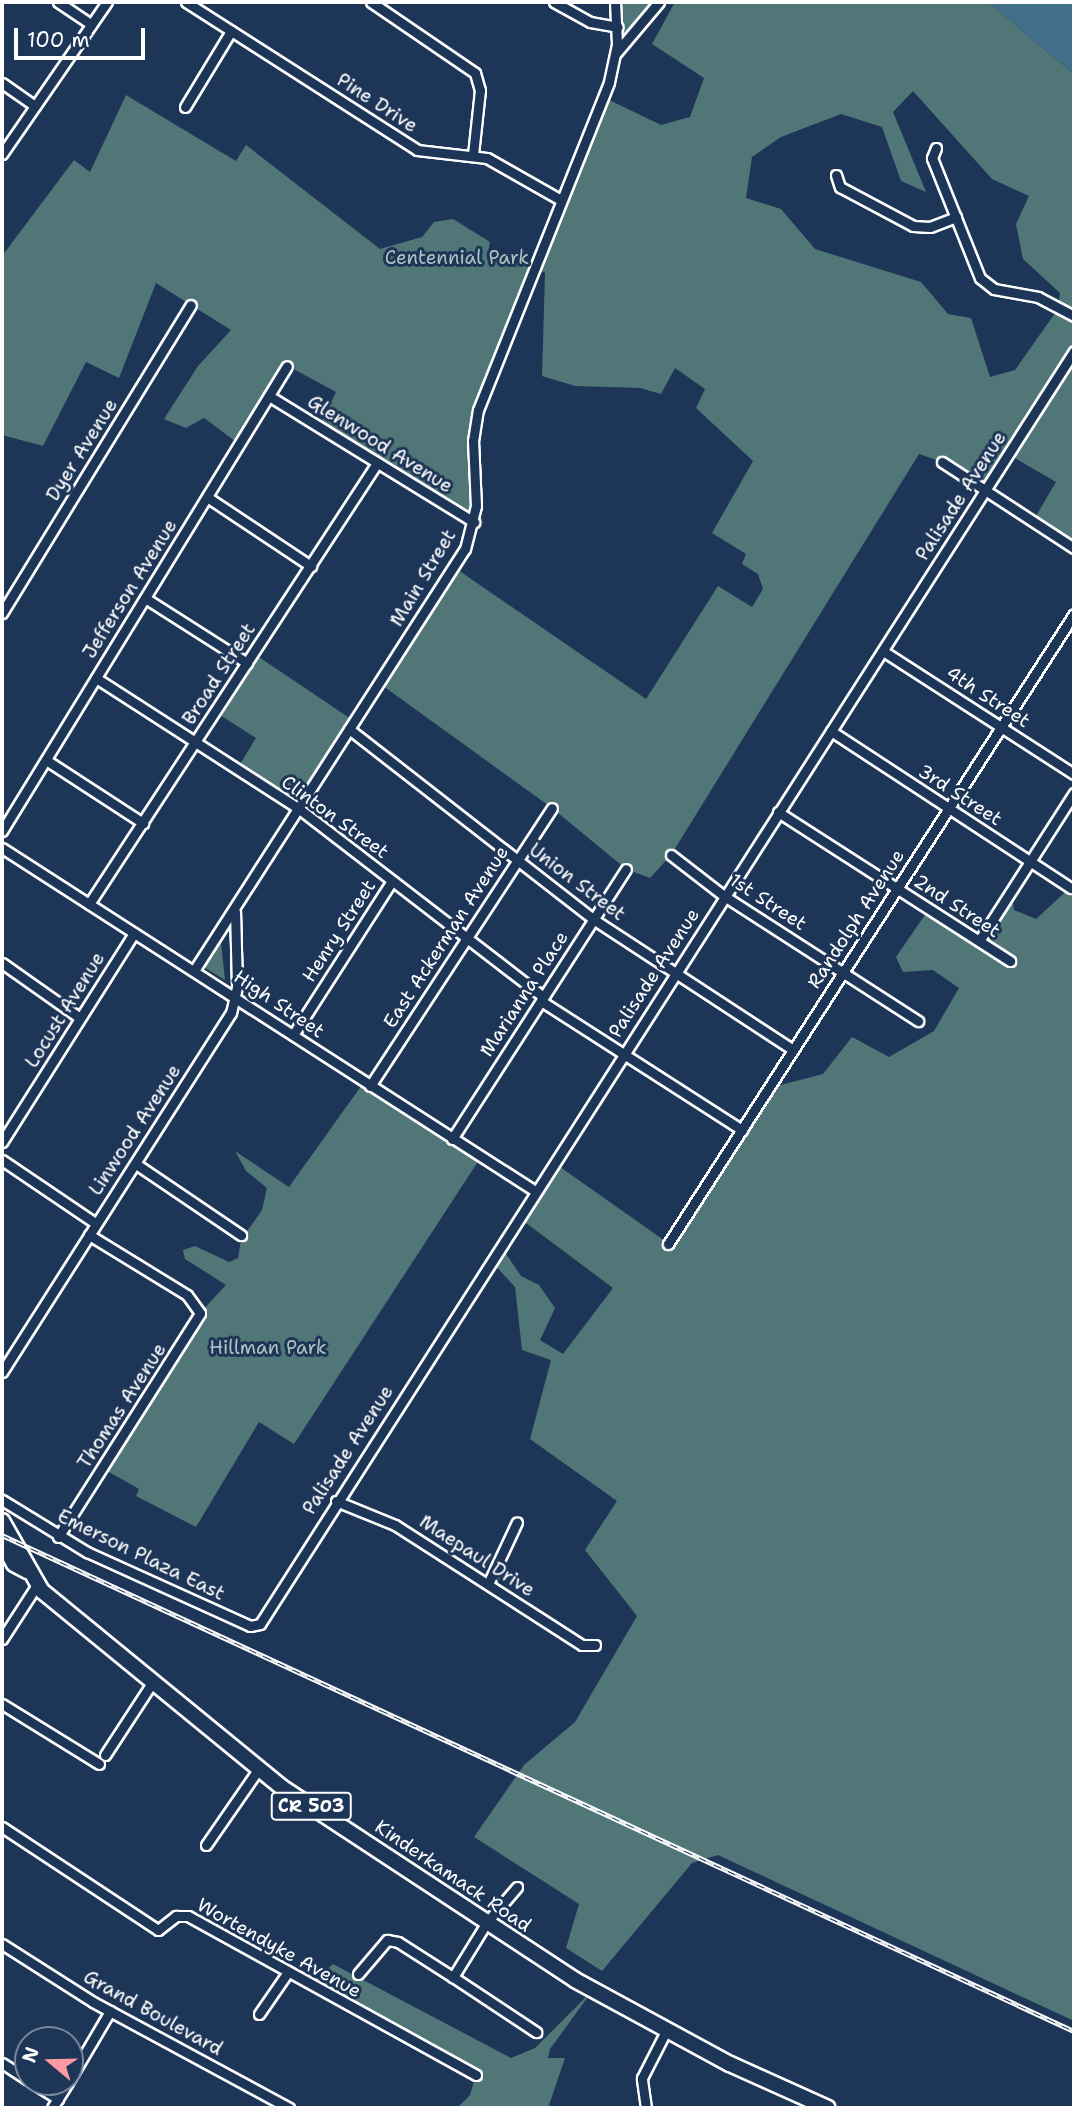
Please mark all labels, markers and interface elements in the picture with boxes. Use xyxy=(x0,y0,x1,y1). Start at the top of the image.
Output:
scale bar xyxy=(18,14,149,58)
text: 100 m xyxy=(27,26,90,54)
street label: Pine Drive xyxy=(332,69,422,137)
park label: Centennial Park xyxy=(385,247,529,269)
street label: Glenwood Avenue xyxy=(303,390,457,498)
street label: Dyer Avenue xyxy=(42,395,122,505)
street label: Palisade Avenue xyxy=(911,427,1011,565)
street label: Jefferson Avenue xyxy=(78,515,182,663)
street label: Main Street xyxy=(385,525,461,631)
street label: Broad Street xyxy=(178,619,260,729)
street label: 4th Street xyxy=(942,661,1034,733)
street label: 3rd Street xyxy=(914,759,1006,831)
street label: Clinton Street xyxy=(277,770,393,864)
street label: Union Street xyxy=(524,838,630,926)
street label: East Ackerman Avenue xyxy=(379,842,513,1032)
street label: Randolph Avenue xyxy=(803,845,909,993)
street label: 1st Street xyxy=(725,869,811,935)
street label: 2nd Street xyxy=(909,870,1005,942)
street label: Henry Street xyxy=(297,876,381,986)
street label: Palisade Avenue xyxy=(604,904,704,1042)
street label: Marianna Place xyxy=(475,927,573,1061)
street label: Locust Avenue xyxy=(20,948,110,1072)
street label: High Street xyxy=(229,965,329,1043)
street label: Linwood Avenue xyxy=(84,1060,186,1200)
park label: Hillman Park xyxy=(209,1337,327,1359)
street label: Thomas Avenue xyxy=(73,1339,171,1473)
street label: Palisade Avenue xyxy=(298,1381,398,1519)
street label: Emerson Plaza East xyxy=(54,1505,228,1605)
street label: Maepaul Drive xyxy=(415,1510,539,1602)
road number: CR 503 xyxy=(271,1792,351,1820)
street label: Kinderkamack Road xyxy=(370,1815,536,1937)
street label: Wortendyke Avenue xyxy=(193,1893,365,2003)
street label: Grand Boulevard xyxy=(80,1965,226,2061)
north arrow xyxy=(14,2026,84,2096)
text: N xyxy=(16,2043,45,2066)

